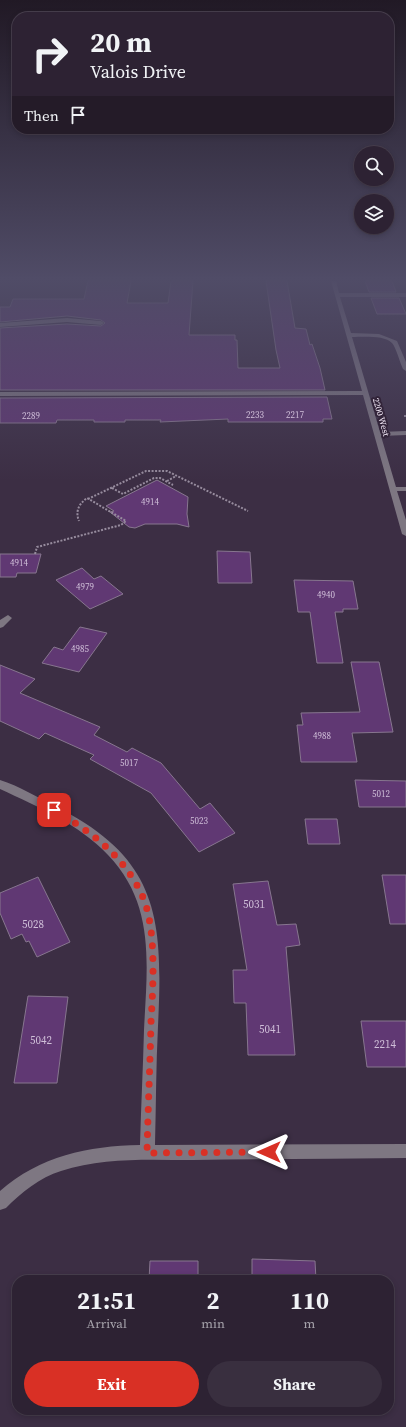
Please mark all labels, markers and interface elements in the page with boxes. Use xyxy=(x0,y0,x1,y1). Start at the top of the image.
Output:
text: 20 m xyxy=(90,23,152,61)
icon: right xyxy=(24,28,76,80)
text: Valois Drive xyxy=(90,59,186,84)
icon: arrive xyxy=(67,104,89,126)
text: Then xyxy=(24,105,59,126)
map controls xyxy=(354,146,394,234)
button: search xyxy=(354,146,394,186)
button: layers xyxy=(354,194,394,234)
street label: 2200 West xyxy=(370,396,392,438)
house number: 2233 xyxy=(246,409,264,421)
house number: 2217 xyxy=(286,409,304,421)
house number: 2289 xyxy=(22,410,40,422)
house number: 4914 xyxy=(141,496,159,508)
house number: 4914 xyxy=(10,557,28,569)
house number: 4979 xyxy=(76,581,94,593)
house number: 4940 xyxy=(317,589,335,601)
house number: 4985 xyxy=(71,643,89,655)
house number: 4988 xyxy=(313,730,331,742)
house number: 5017 xyxy=(120,757,138,769)
house number: 5012 xyxy=(372,788,390,800)
pin xyxy=(37,793,71,827)
icon: arrive xyxy=(43,799,65,821)
house number: 5023 xyxy=(190,815,208,827)
house number: 5031 xyxy=(243,897,265,912)
house number: 5028 xyxy=(22,917,44,932)
house number: 5041 xyxy=(259,1022,281,1037)
house number: 5042 xyxy=(30,1033,52,1048)
house number: 2214 xyxy=(374,1037,396,1052)
position arrow xyxy=(248,1131,290,1173)
text: 21:51 xyxy=(77,1284,136,1317)
text: 2 xyxy=(207,1284,220,1317)
text: 110 xyxy=(290,1284,329,1317)
text: Arrival xyxy=(87,1315,127,1332)
text: min xyxy=(201,1315,225,1332)
text: m xyxy=(304,1315,315,1332)
button: Exit xyxy=(24,1361,199,1407)
button: Share xyxy=(207,1361,382,1407)

